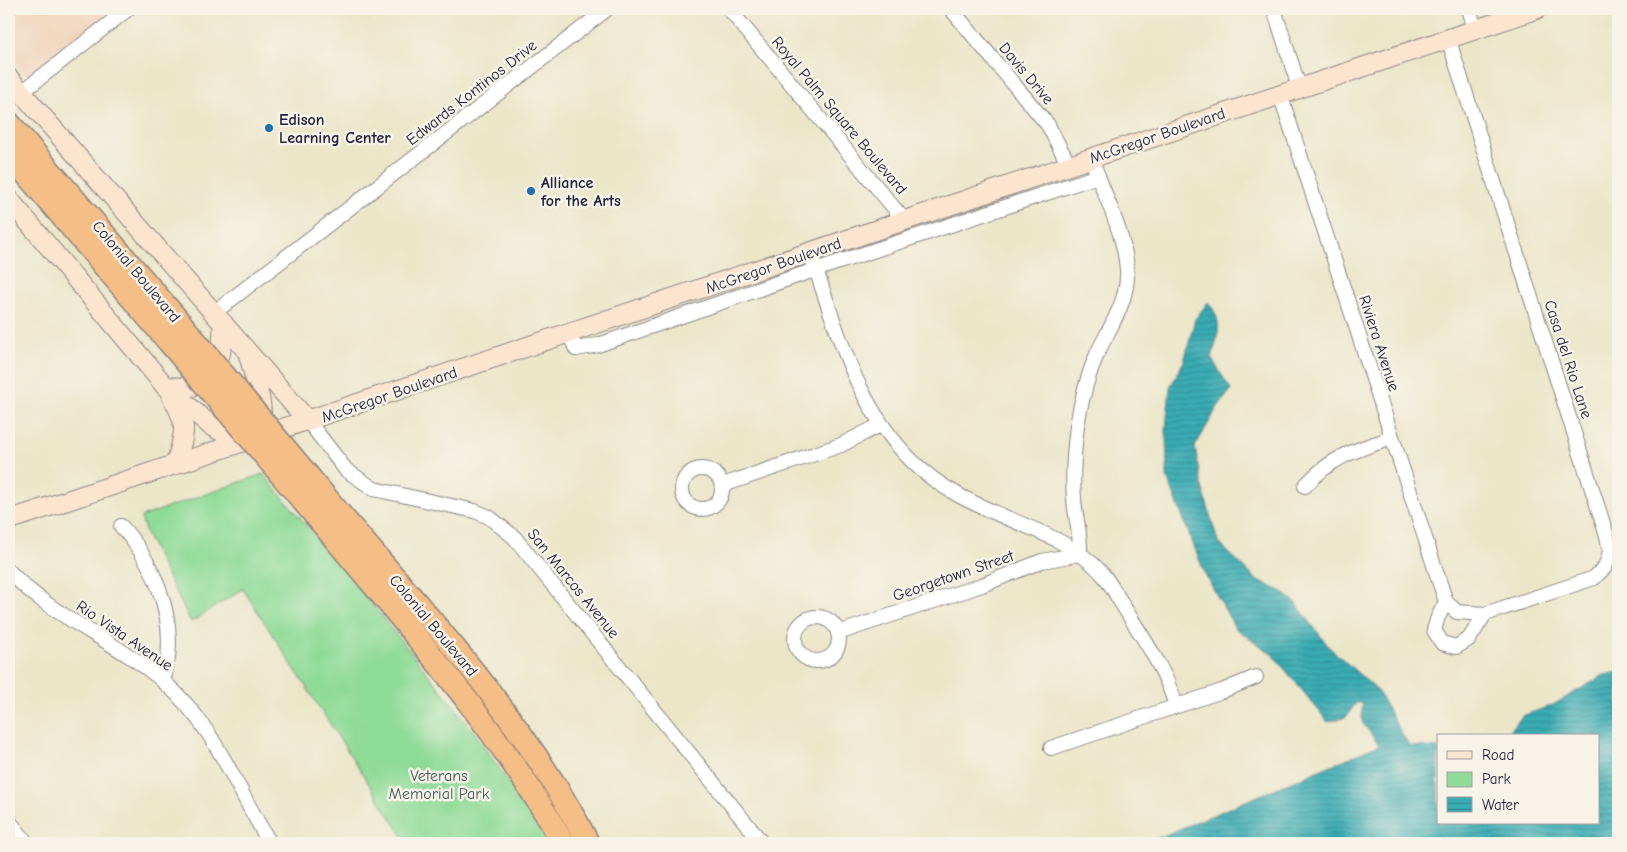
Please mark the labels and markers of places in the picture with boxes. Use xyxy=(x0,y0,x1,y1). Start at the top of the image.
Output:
place label: Edison Learning Center xyxy=(279,111,391,147)
marker: Edison Learning Center xyxy=(263,122,275,134)
place label: Alliance for the Arts xyxy=(540,174,621,210)
marker: Alliance for the Arts xyxy=(525,185,537,197)

